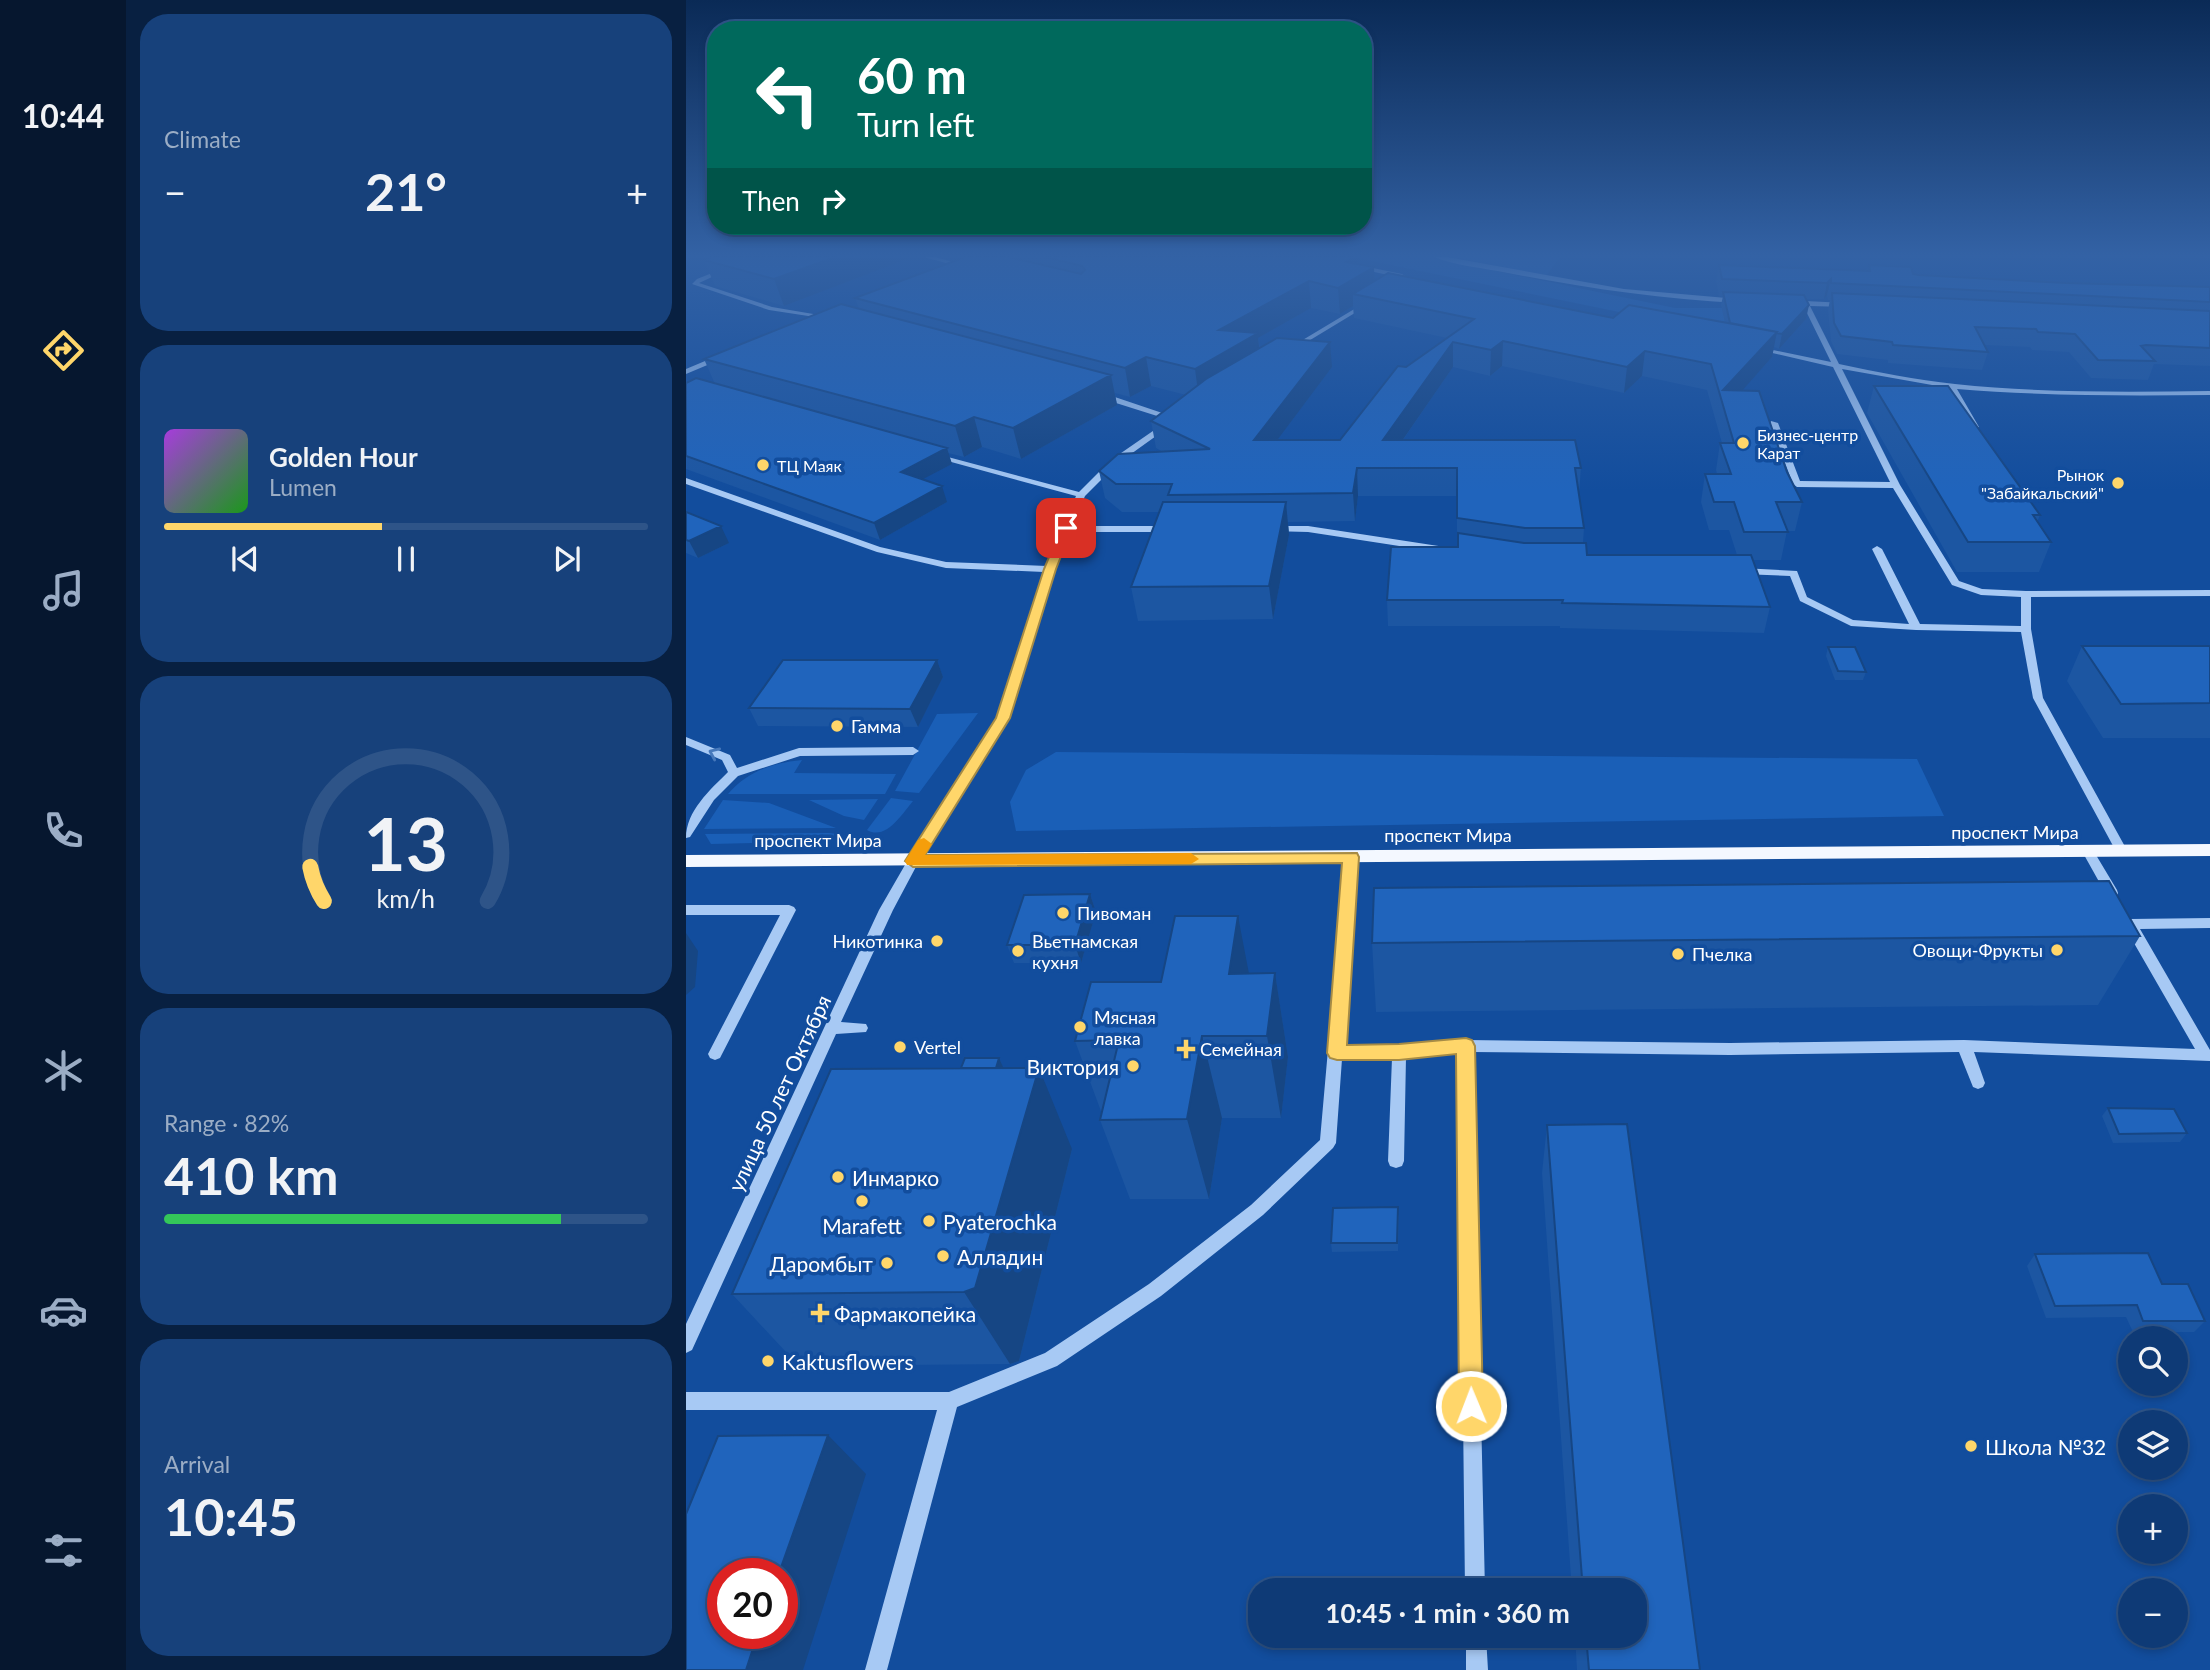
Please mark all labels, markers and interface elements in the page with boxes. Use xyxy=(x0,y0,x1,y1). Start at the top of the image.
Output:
text: 60 m xyxy=(857,46,967,104)
icon: left xyxy=(742,49,833,140)
text: 10:44 xyxy=(22,96,104,135)
text: Turn left xyxy=(857,105,974,144)
text: Climate xyxy=(164,125,241,153)
text: 21° xyxy=(365,160,447,222)
text: − xyxy=(164,169,186,215)
text: + xyxy=(626,169,648,215)
icon: right xyxy=(814,182,852,220)
text: Then xyxy=(742,185,800,217)
icon: directions xyxy=(39,326,88,375)
place label: Бизнес-центр Карат xyxy=(1757,425,1858,462)
marker: Бизнес-центр Карат xyxy=(1735,435,1751,451)
text: Golden Hour xyxy=(269,441,418,473)
place label: ТЦ Маяк xyxy=(777,456,842,475)
marker: ТЦ Маяк xyxy=(755,457,771,473)
place label: Рынок "Забайкальский" xyxy=(1981,465,2105,502)
text: Lumen xyxy=(269,473,337,501)
marker: Рынок "Забайкальский" xyxy=(2110,475,2126,491)
pin xyxy=(1036,498,1096,558)
icon: arrive xyxy=(1047,509,1085,547)
icon: previous xyxy=(226,540,264,578)
icon: pause xyxy=(387,540,425,578)
icon: next xyxy=(548,540,586,578)
icon: music xyxy=(39,566,88,615)
place label: Гамма xyxy=(851,715,901,737)
marker: Гамма xyxy=(829,718,845,734)
one-way arrow xyxy=(708,747,721,761)
text: 13 xyxy=(364,799,448,887)
icon: phone xyxy=(39,806,88,855)
street label: проспект Мира xyxy=(1951,821,2079,843)
street label: проспект Мира xyxy=(1384,824,1512,846)
street label: проспект Мира xyxy=(754,829,882,851)
text: km/h xyxy=(377,883,435,913)
place label: Пивоман xyxy=(1077,902,1151,924)
marker: Пивоман xyxy=(1055,905,1071,921)
place label: Никотинка xyxy=(832,930,923,952)
place label: Вьетнамская кухня xyxy=(1032,930,1138,973)
marker: Никотинка xyxy=(929,933,945,949)
place label: Овощи-Фрукты xyxy=(1913,939,2043,961)
marker: Овощи-Фрукты xyxy=(2049,942,2065,958)
marker: Вьетнамская кухня xyxy=(1010,943,1026,959)
place label: Пчелка xyxy=(1692,943,1753,965)
marker: Пчелка xyxy=(1670,946,1686,962)
street label: улица 50 лет Октября xyxy=(722,991,836,1195)
place label: Мясная лавка xyxy=(1094,1006,1156,1049)
marker: Мясная лавка xyxy=(1072,1019,1088,1035)
place label: Vertel xyxy=(914,1036,961,1058)
place label: Семейная xyxy=(1200,1038,1282,1060)
marker: Vertel xyxy=(892,1039,908,1055)
marker: Семейная xyxy=(1178,1041,1194,1057)
icon: climate xyxy=(39,1046,88,1095)
place label: Виктория xyxy=(1026,1054,1119,1079)
marker: Виктория xyxy=(1125,1058,1141,1074)
text: Range · 82% xyxy=(164,1109,289,1137)
text: 410 km xyxy=(164,1144,338,1206)
place label: Инмарко xyxy=(852,1165,939,1190)
marker: Инмарко xyxy=(830,1169,846,1185)
marker: Marafett xyxy=(854,1193,870,1209)
place label: Pyaterochka xyxy=(943,1209,1057,1234)
place label: Marafett xyxy=(822,1213,903,1238)
marker: Pyaterochka xyxy=(921,1213,937,1229)
place label: Алладин xyxy=(957,1244,1043,1269)
marker: Алладин xyxy=(935,1248,951,1264)
place label: Даромбыт xyxy=(770,1251,873,1276)
marker: Даромбыт xyxy=(879,1255,895,1271)
icon: car xyxy=(39,1286,88,1335)
place label: Фармакопейка xyxy=(834,1301,976,1326)
marker: Фармакопейка xyxy=(812,1305,828,1321)
map controls xyxy=(2118,1326,2188,1648)
button: search xyxy=(2118,1326,2188,1396)
place label: Kaktusflowers xyxy=(782,1349,914,1374)
marker: Kaktusflowers xyxy=(760,1353,776,1369)
position arrow xyxy=(1434,1369,1508,1443)
button: layers xyxy=(2118,1410,2188,1480)
place label: Школа №32 xyxy=(1985,1434,2106,1459)
marker: Школа №32 xyxy=(1963,1438,1979,1454)
text: Arrival xyxy=(164,1450,230,1478)
text: 10:45 xyxy=(164,1485,298,1547)
button: + xyxy=(2118,1494,2188,1564)
icon: filters xyxy=(39,1526,88,1575)
speed limit sign: 20 xyxy=(707,1558,798,1649)
button: − xyxy=(2118,1578,2188,1648)
text: 10:45 · 1 min · 360 m xyxy=(1325,1597,1570,1629)

